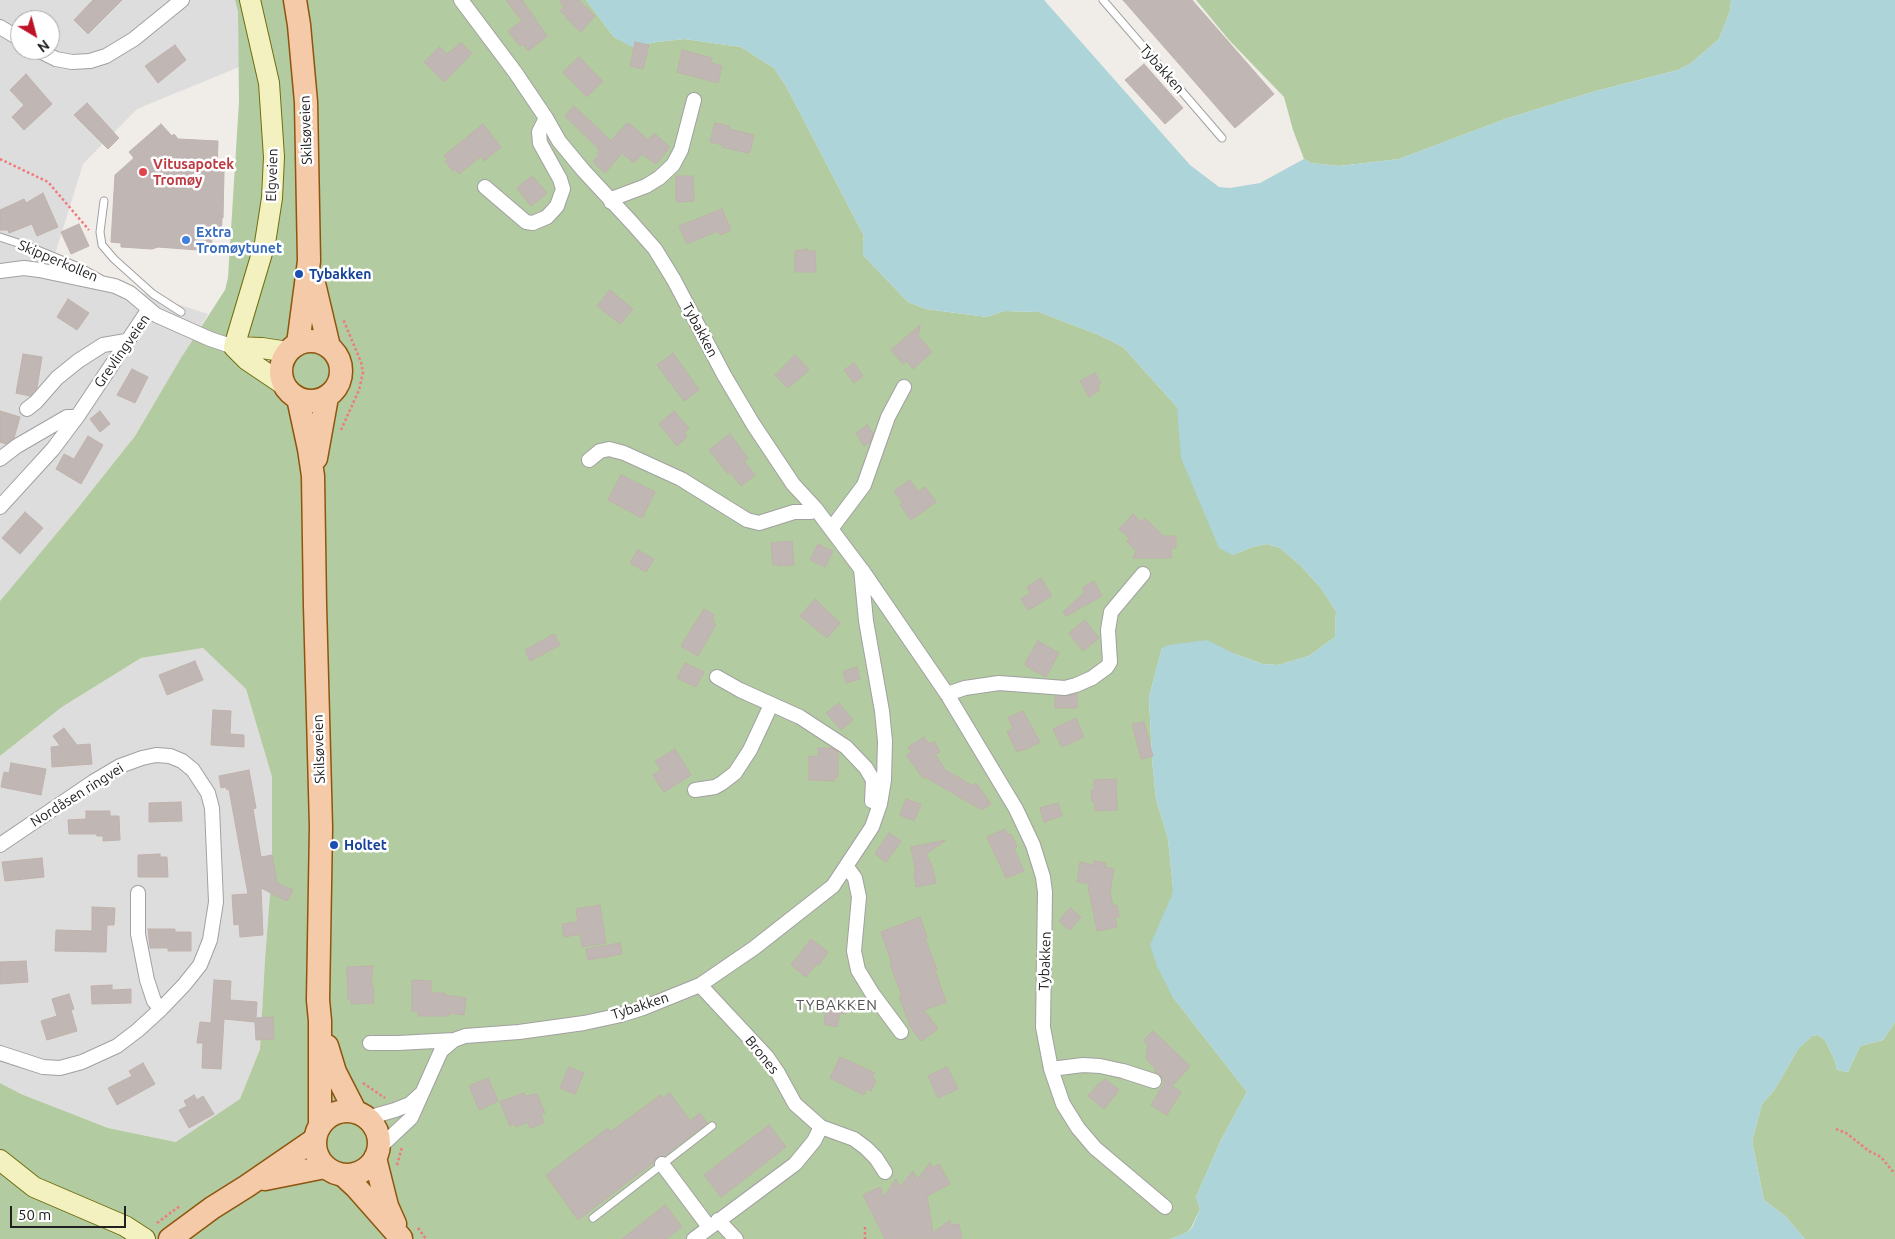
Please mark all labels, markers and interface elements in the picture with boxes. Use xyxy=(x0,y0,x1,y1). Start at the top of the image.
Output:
north arrow xyxy=(10,10,60,60)
text: N xyxy=(34,37,52,56)
street label: Tybakken xyxy=(1136,41,1188,97)
street label: Skilsøveien xyxy=(296,95,316,165)
street label: Elgveien xyxy=(263,148,281,202)
place label: Vitusapotek Tromøy xyxy=(153,156,234,188)
marker: Vitusapotek Tromøy xyxy=(137,166,149,178)
place label: Extra Tromøytunet xyxy=(196,224,282,256)
marker: Extra Tromøytunet xyxy=(180,234,192,246)
street label: Skipperkollen xyxy=(15,237,101,285)
place label: Tybakken xyxy=(309,266,371,282)
marker: Tybakken xyxy=(293,268,305,280)
street label: Tybakken xyxy=(679,300,721,360)
street label: Grevlingveien xyxy=(90,311,154,391)
street label: Skilsøveien xyxy=(309,714,329,784)
street label: Nordåsen ringvei xyxy=(27,760,127,830)
place label: Holtet xyxy=(344,837,387,853)
marker: Holtet xyxy=(328,839,340,851)
street label: Tybakken xyxy=(1036,931,1054,991)
street label: Tybakken xyxy=(609,989,671,1023)
district label: TYBAKKEN xyxy=(795,996,879,1014)
street label: Brones xyxy=(742,1033,782,1077)
scale bar xyxy=(12,1196,129,1228)
text: 50 m xyxy=(18,1206,51,1223)

